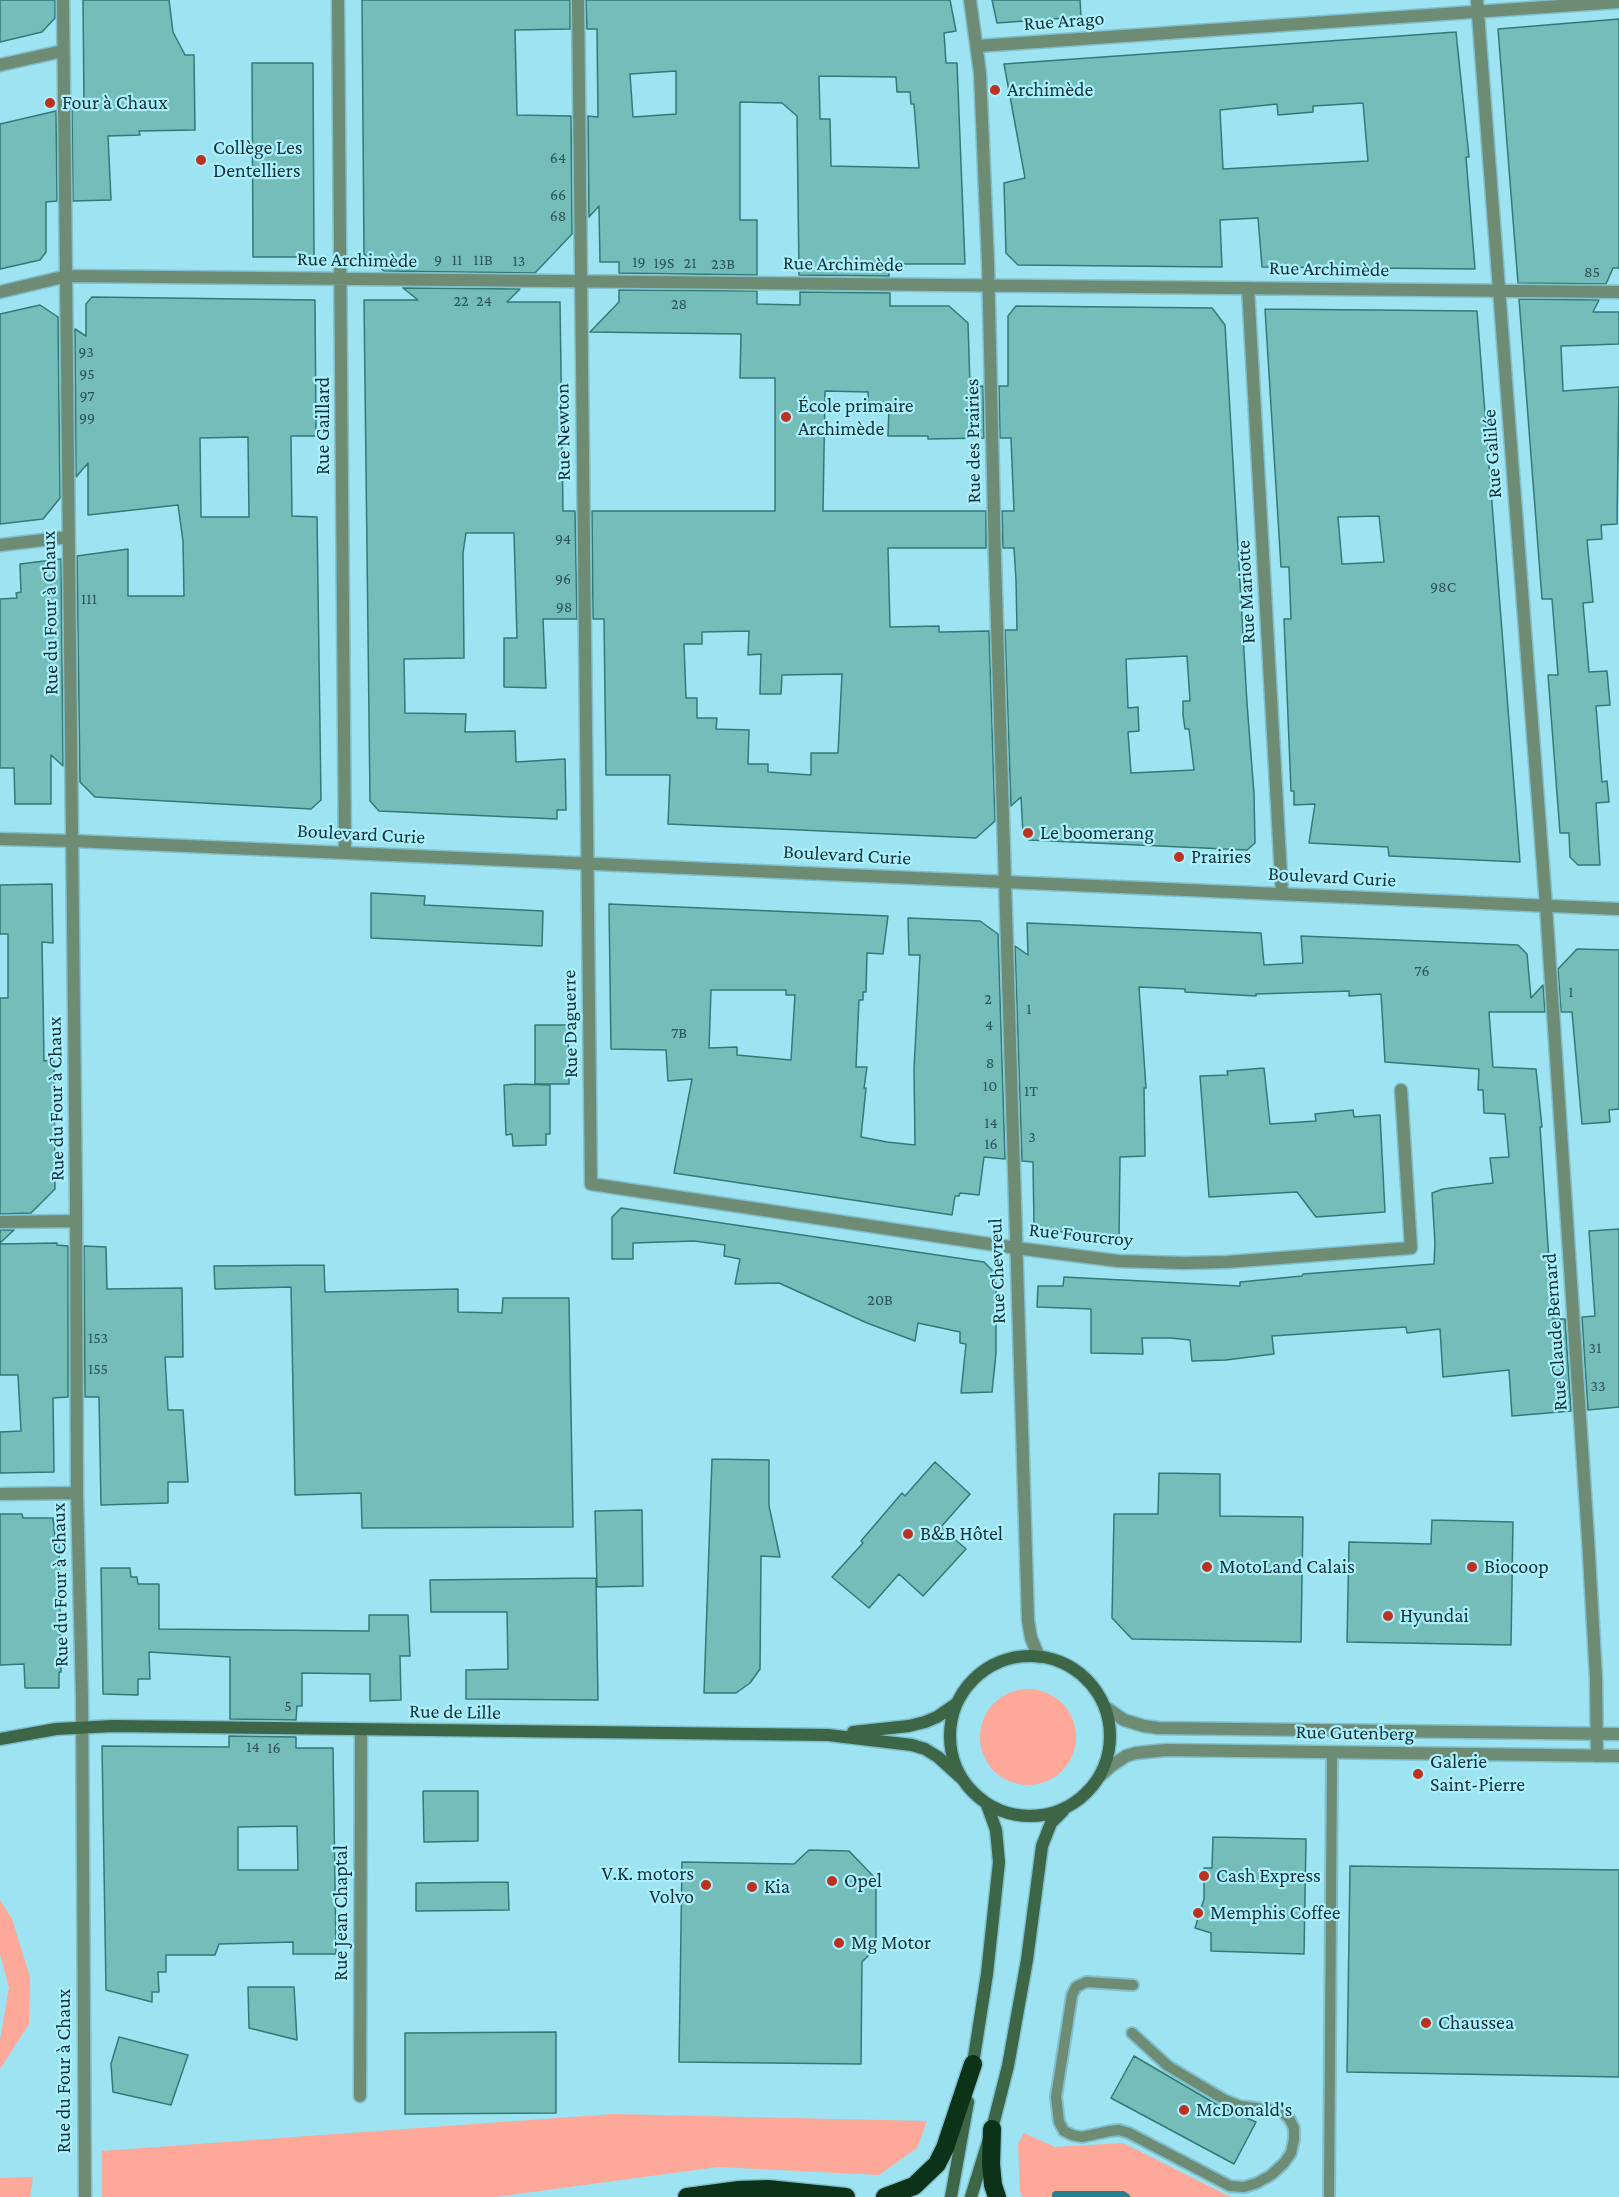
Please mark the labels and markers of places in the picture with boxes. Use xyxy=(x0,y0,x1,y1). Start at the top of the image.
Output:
place label: Archimède xyxy=(1007,78,1093,102)
marker: Archimède xyxy=(988,83,1002,97)
place label: Four à Chaux xyxy=(62,91,168,115)
marker: Four à Chaux xyxy=(43,96,57,110)
place label: Collège Les Dentelliers xyxy=(213,136,303,183)
marker: Collège Les Dentelliers xyxy=(194,153,208,167)
place label: École primaire Archimède xyxy=(798,394,914,441)
marker: École primaire Archimède xyxy=(779,410,793,424)
place label: Le boomerang xyxy=(1040,821,1154,845)
marker: Le boomerang xyxy=(1021,826,1035,840)
place label: Prairies xyxy=(1191,845,1251,869)
marker: Prairies xyxy=(1172,850,1186,864)
place label: B&B Hôtel xyxy=(920,1522,1003,1546)
marker: B&B Hôtel xyxy=(901,1527,915,1541)
place label: MotoLand Calais xyxy=(1219,1555,1355,1579)
place label: Biocoop xyxy=(1484,1555,1549,1579)
marker: MotoLand Calais xyxy=(1200,1560,1214,1574)
marker: Biocoop xyxy=(1465,1560,1479,1574)
place label: Hyundai xyxy=(1400,1604,1469,1628)
marker: Hyundai xyxy=(1381,1609,1395,1623)
place label: Galerie Saint-Pierre xyxy=(1430,1750,1525,1797)
marker: Galerie Saint-Pierre xyxy=(1411,1767,1425,1781)
place label: V.K. motors Volvo xyxy=(602,1862,694,1909)
place label: Cash Express xyxy=(1216,1864,1321,1888)
place label: Opel xyxy=(844,1869,882,1893)
marker: Cash Express xyxy=(1197,1869,1211,1883)
marker: Opel xyxy=(825,1874,839,1888)
place label: Kia xyxy=(764,1875,790,1899)
marker: V.K. motors Volvo xyxy=(699,1878,713,1892)
marker: Kia xyxy=(745,1880,759,1894)
place label: Memphis Coffee xyxy=(1210,1901,1340,1925)
marker: Memphis Coffee xyxy=(1191,1906,1205,1920)
place label: Mg Motor xyxy=(851,1931,931,1955)
marker: Mg Motor xyxy=(832,1936,846,1950)
place label: Chaussea xyxy=(1438,2011,1514,2035)
marker: Chaussea xyxy=(1419,2016,1433,2030)
place label: McDonald's xyxy=(1196,2098,1292,2122)
marker: McDonald's xyxy=(1177,2103,1191,2117)

